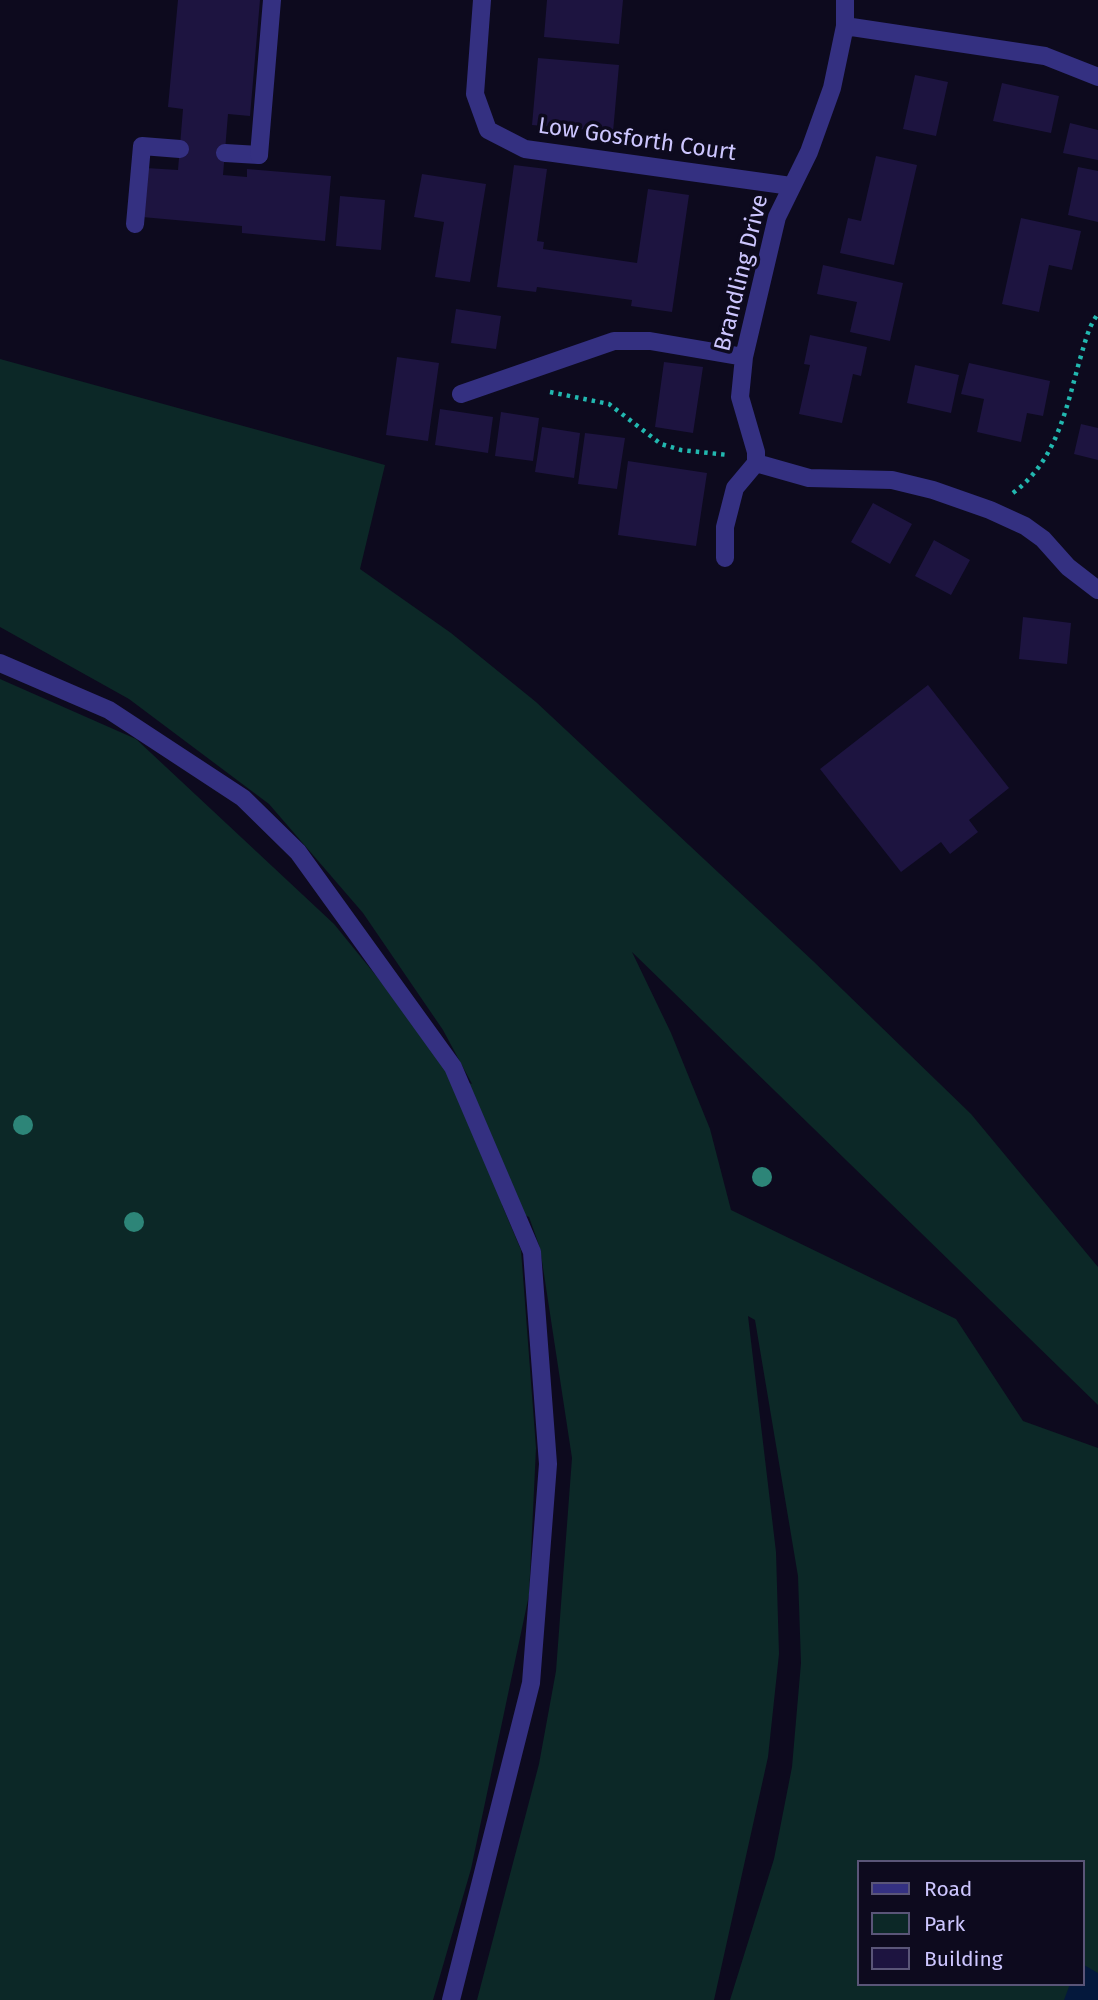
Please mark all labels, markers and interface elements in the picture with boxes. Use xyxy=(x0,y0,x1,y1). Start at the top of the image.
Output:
street label: Low Gosforth Court xyxy=(536,112,738,168)
street label: Brandling Drive xyxy=(709,192,775,354)
legend xyxy=(856,1860,1084,1986)
text: Road xyxy=(924,1876,972,1902)
text: Park xyxy=(924,1911,965,1937)
text: Building xyxy=(924,1946,1003,1972)

